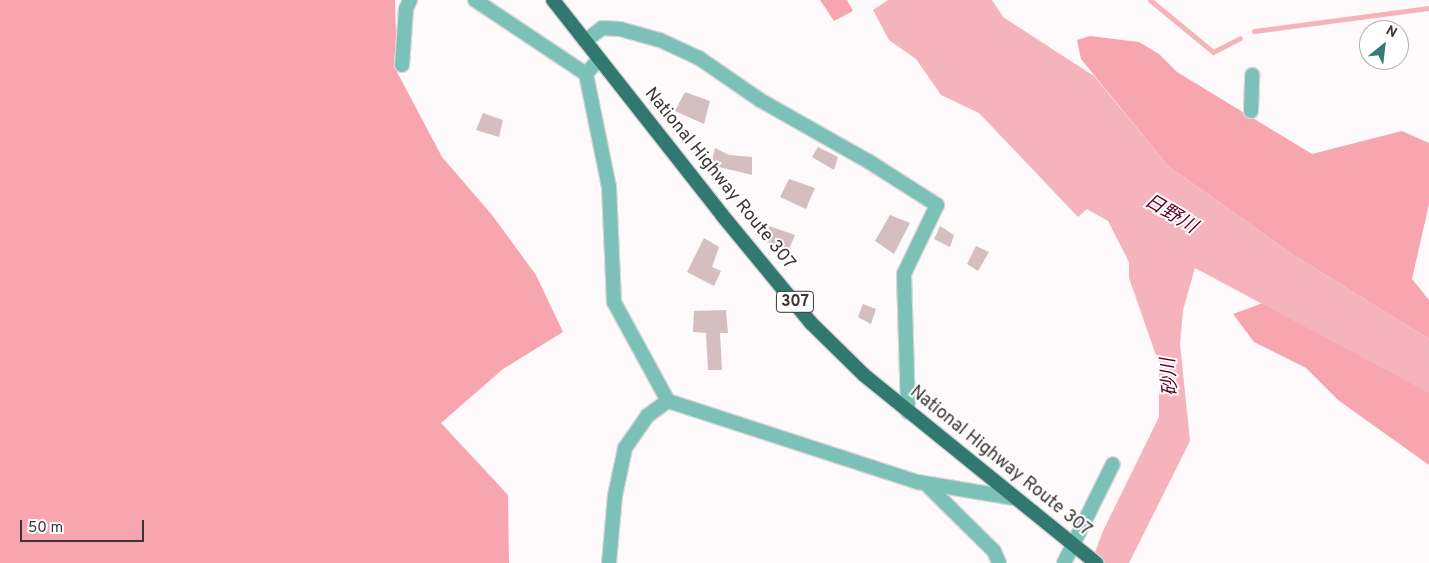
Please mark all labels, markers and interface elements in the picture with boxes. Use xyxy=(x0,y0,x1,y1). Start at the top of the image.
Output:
north arrow xyxy=(1359,20,1409,70)
text: N xyxy=(1383,22,1400,42)
street label: National Highway Route 307 xyxy=(639,84,799,274)
water label: 日野川 xyxy=(1140,191,1200,239)
road number: 307 xyxy=(775,288,815,316)
water label: 砂川 xyxy=(1158,357,1184,397)
street label: National Highway Route 307 xyxy=(905,382,1095,542)
scale bar xyxy=(22,510,146,542)
text: 50 m xyxy=(28,519,63,538)

